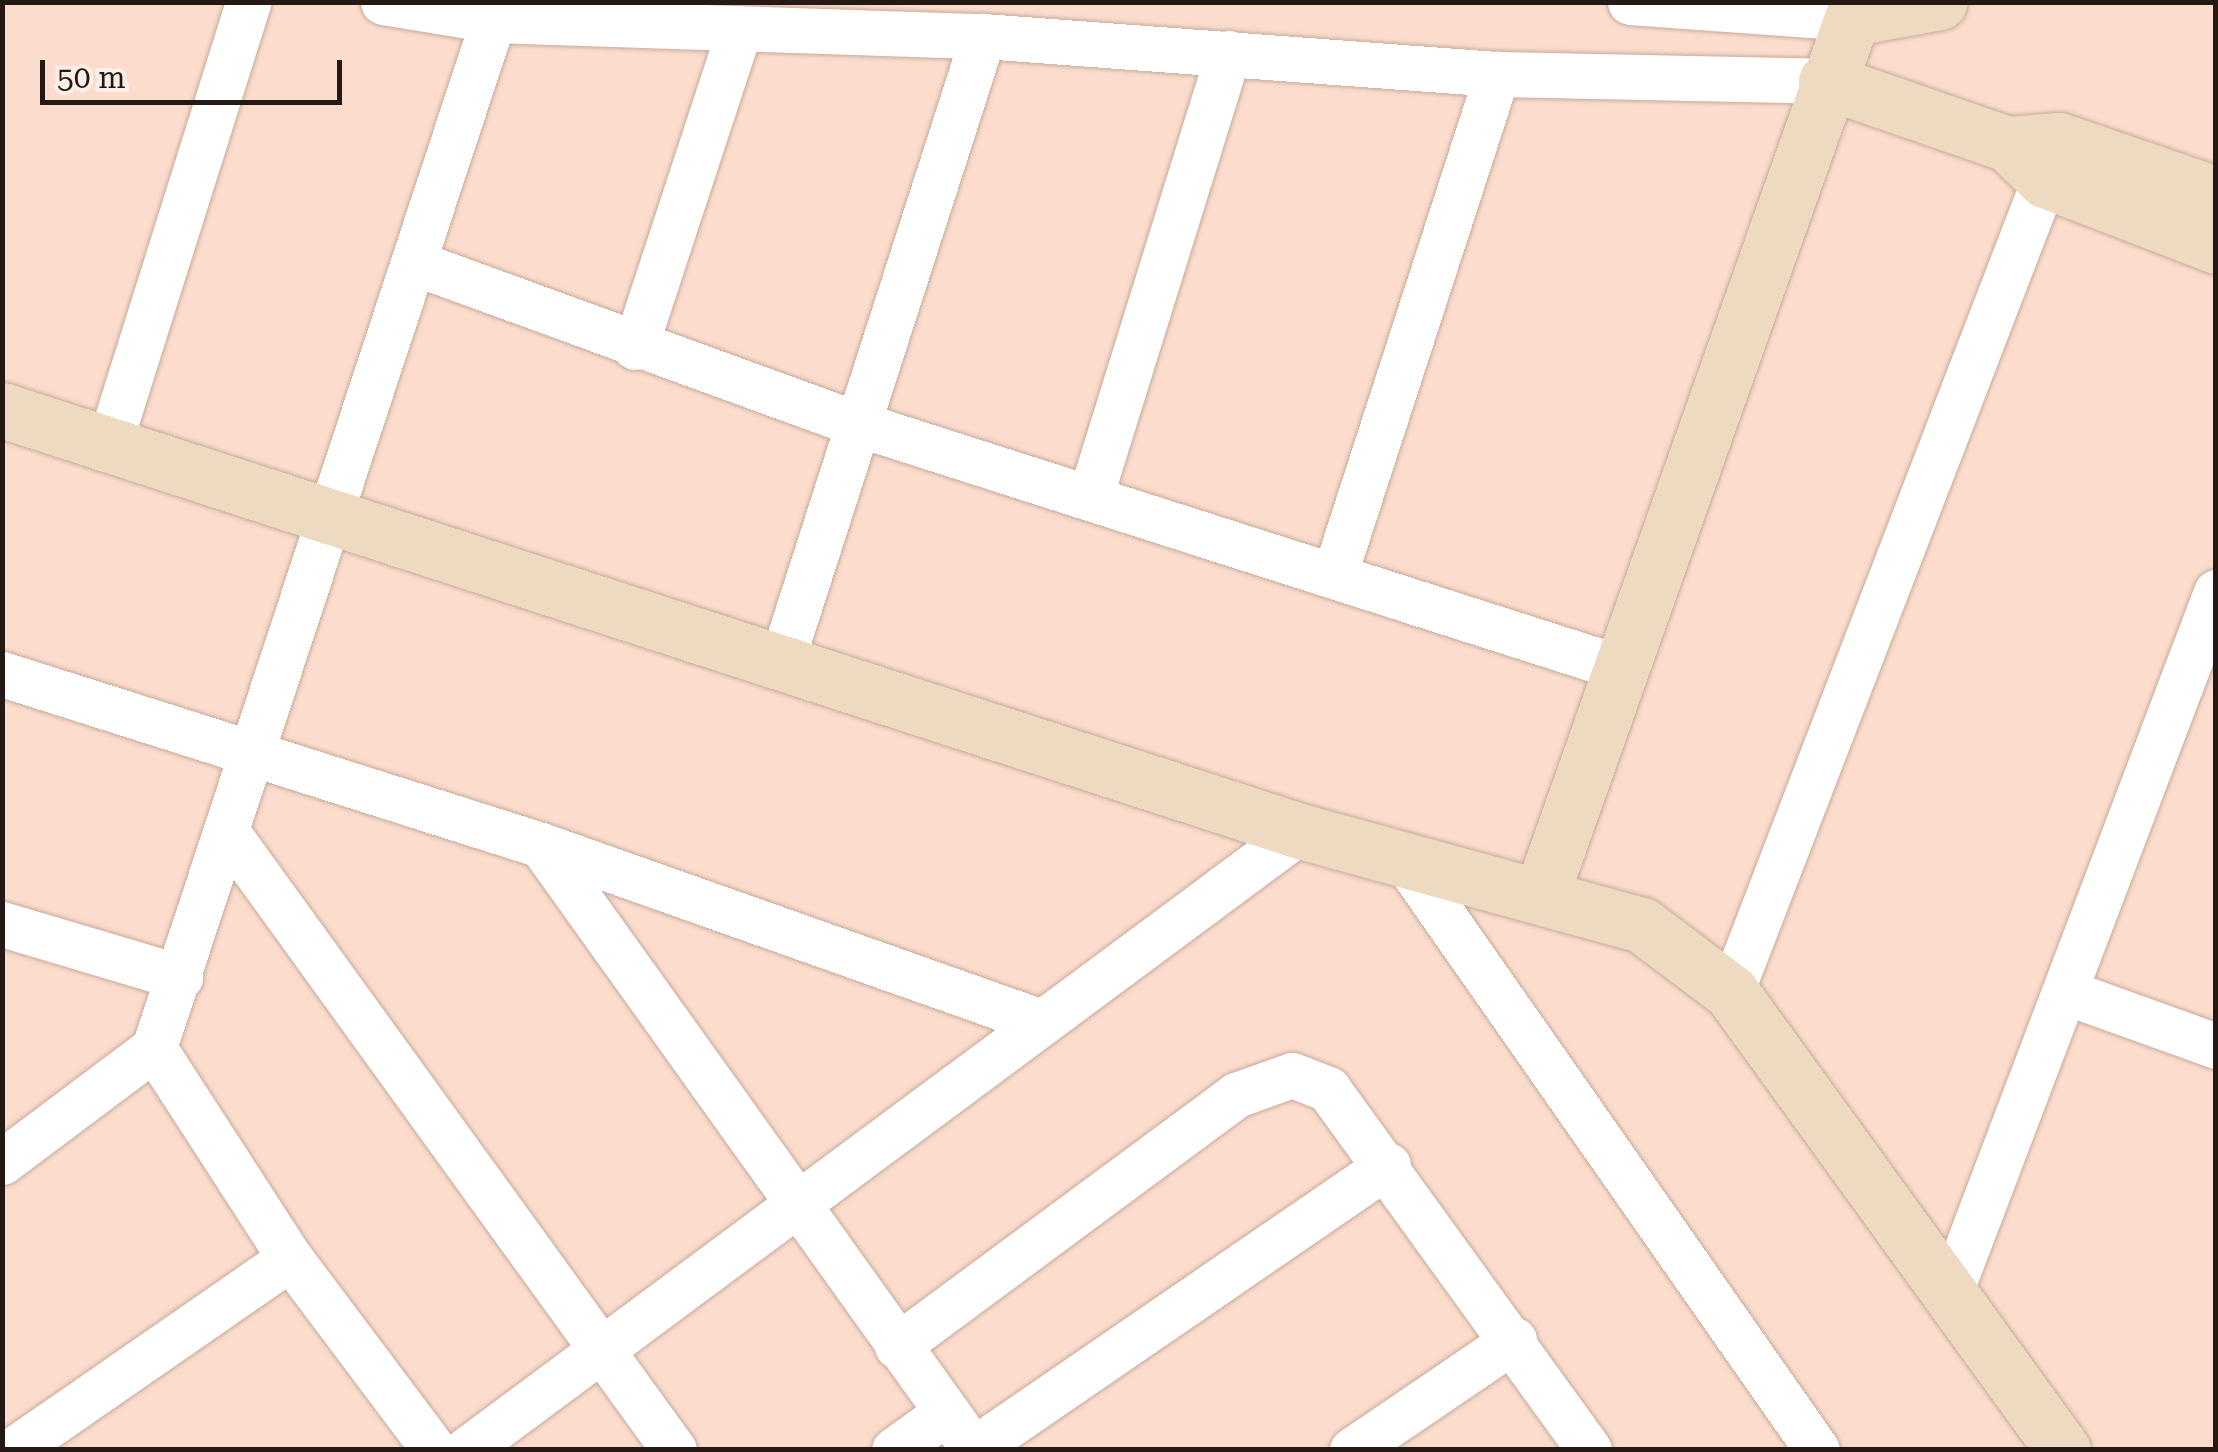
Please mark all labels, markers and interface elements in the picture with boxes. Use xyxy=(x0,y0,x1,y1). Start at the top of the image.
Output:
scale bar xyxy=(45,40,348,102)
text: 50 m xyxy=(57,60,126,95)

